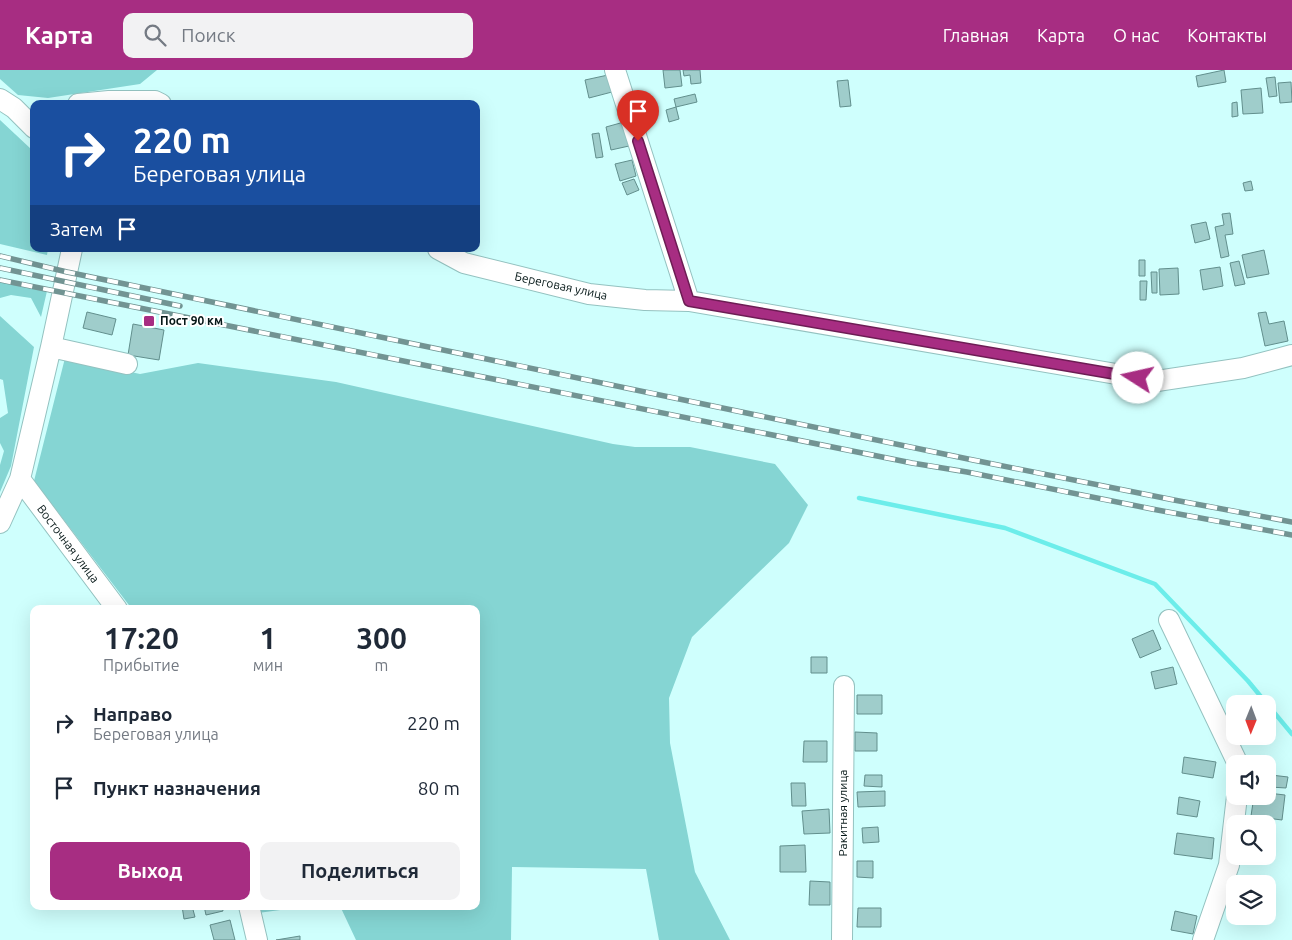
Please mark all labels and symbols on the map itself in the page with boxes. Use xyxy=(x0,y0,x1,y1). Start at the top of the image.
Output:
pin xyxy=(617,90,659,141)
street label: Береговая улица xyxy=(514,269,609,302)
marker: Пост 90 км xyxy=(142,314,156,328)
place label: Пост 90 км xyxy=(160,314,223,327)
position arrow xyxy=(1111,351,1163,403)
street label: Восточная улица xyxy=(35,502,102,585)
north arrow xyxy=(1226,695,1276,745)
street label: Ракитная улица xyxy=(836,769,849,857)

